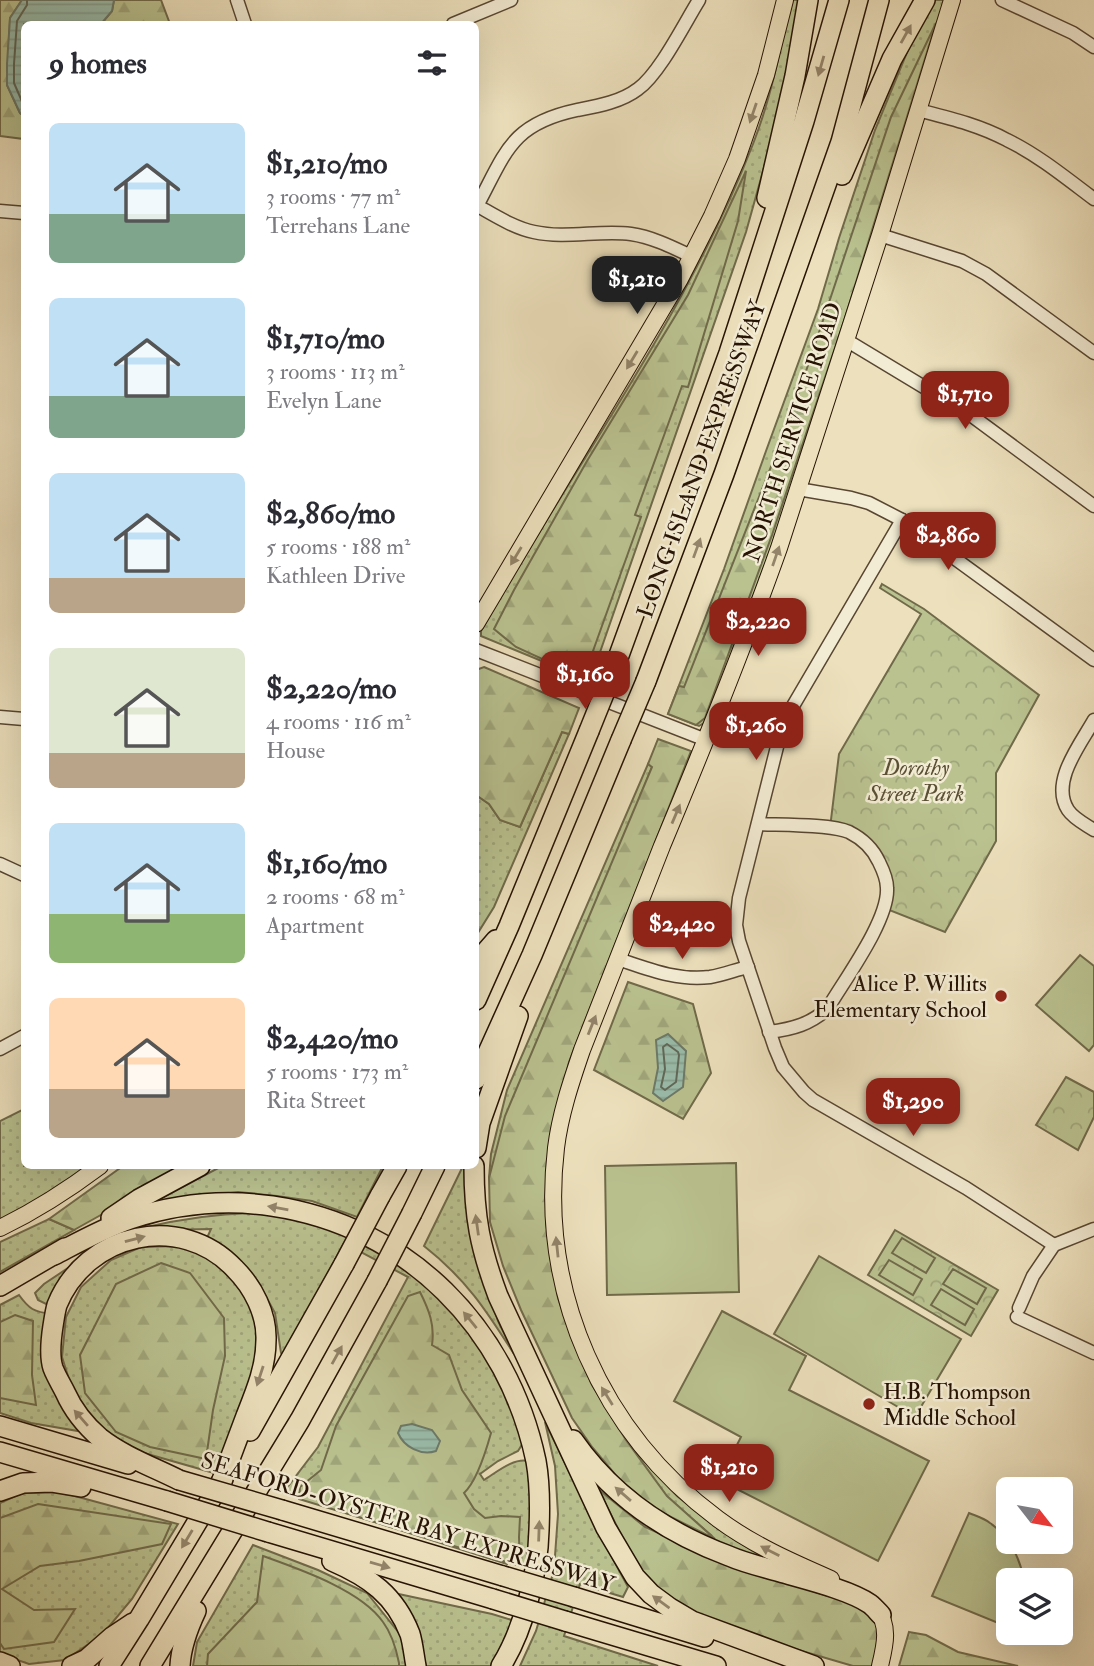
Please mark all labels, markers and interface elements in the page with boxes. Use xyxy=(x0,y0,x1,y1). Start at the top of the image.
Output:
one-way arrow xyxy=(900,24,912,44)
icon: filters xyxy=(413,44,451,82)
text: 9 homes xyxy=(49,45,147,82)
one-way arrow xyxy=(815,55,825,76)
one-way arrow xyxy=(747,102,758,123)
text: $1,210/mo xyxy=(266,145,387,182)
icon: home xyxy=(105,151,189,235)
text: 3 rooms · 77 m² xyxy=(266,182,401,211)
text: Terrehans Lane xyxy=(266,211,410,240)
pin: $1,210 xyxy=(580,256,694,316)
text: $1,210 xyxy=(608,264,666,293)
street label: LONG ISLAND EXPRESSWAY xyxy=(630,295,773,622)
street label: NORTH SERVICE ROAD xyxy=(737,299,848,566)
text: $1,710/mo xyxy=(266,320,385,357)
icon: home xyxy=(105,326,189,410)
one-way arrow xyxy=(626,351,638,370)
text: 3 rooms · 113 m² xyxy=(266,357,405,386)
pin: $1,710 xyxy=(908,372,1022,431)
text: $1,710 xyxy=(937,379,993,408)
text: Evelyn Lane xyxy=(266,386,382,415)
text: $2,860/mo xyxy=(266,495,395,532)
icon: home xyxy=(105,501,189,585)
pin: $2,860 xyxy=(891,512,1005,572)
text: $2,860 xyxy=(916,520,980,549)
text: 5 rooms · 188 m² xyxy=(266,532,410,561)
one-way arrow xyxy=(691,538,702,559)
one-way arrow xyxy=(771,545,782,566)
one-way arrow xyxy=(510,547,522,566)
text: Kathleen Drive xyxy=(266,561,405,590)
pin: $2,220 xyxy=(701,598,815,658)
text: $2,220 xyxy=(725,606,791,635)
pin: $1,160 xyxy=(528,652,642,711)
text: $1,160 xyxy=(556,659,614,688)
text: $2,220/mo xyxy=(266,670,397,707)
icon: home xyxy=(105,676,189,760)
pin: $1,260 xyxy=(699,702,813,762)
text: 4 rooms · 116 m² xyxy=(266,707,411,736)
text: $1,260 xyxy=(725,710,787,739)
text: House xyxy=(266,736,325,765)
park label: Dorothy Street Park xyxy=(867,753,964,808)
one-way arrow xyxy=(671,803,682,824)
text: $1,160/mo xyxy=(266,845,387,882)
icon: home xyxy=(105,851,189,935)
text: 2 rooms · 68 m² xyxy=(266,882,405,911)
pin: $2,420 xyxy=(625,902,739,961)
text: $2,420 xyxy=(649,909,715,938)
text: Apartment xyxy=(266,911,364,940)
place label: Alice P. Willits Elementary School xyxy=(813,969,987,1024)
marker: Alice P. Willits Elementary School xyxy=(993,988,1009,1004)
one-way arrow xyxy=(586,1014,597,1035)
text: $2,420/mo xyxy=(266,1020,398,1057)
icon: home xyxy=(105,1026,189,1110)
text: 5 rooms · 173 m² xyxy=(266,1057,408,1086)
pin: $1,290 xyxy=(856,1078,970,1138)
text: Rita Street xyxy=(266,1086,366,1115)
text: $1,290 xyxy=(882,1086,944,1115)
one-way arrow xyxy=(267,1202,289,1213)
one-way arrow xyxy=(472,1214,483,1236)
one-way arrow xyxy=(124,1233,146,1244)
one-way arrow xyxy=(551,1235,562,1257)
one-way arrow xyxy=(462,1312,477,1330)
one-way arrow xyxy=(331,1346,343,1365)
one-way arrow xyxy=(255,1366,265,1387)
place label: H.B. Thompson Middle School xyxy=(883,1377,1031,1432)
one-way arrow xyxy=(601,1386,614,1406)
marker: H.B. Thompson Middle School xyxy=(861,1396,877,1412)
one-way arrow xyxy=(74,1409,89,1427)
pin: $1,210 xyxy=(672,1444,786,1504)
street label: SEAFORD-OYSTER BAY EXPRESSWAY xyxy=(197,1446,619,1600)
text: $1,210 xyxy=(700,1452,758,1481)
north arrow xyxy=(996,1477,1073,1554)
map controls xyxy=(996,1477,1073,1645)
one-way arrow xyxy=(614,1486,632,1502)
one-way arrow xyxy=(533,1520,545,1542)
one-way arrow xyxy=(181,1530,193,1549)
one-way arrow xyxy=(760,1545,780,1556)
one-way arrow xyxy=(370,1561,391,1571)
button: layers xyxy=(996,1568,1073,1645)
one-way arrow xyxy=(652,1595,670,1609)

